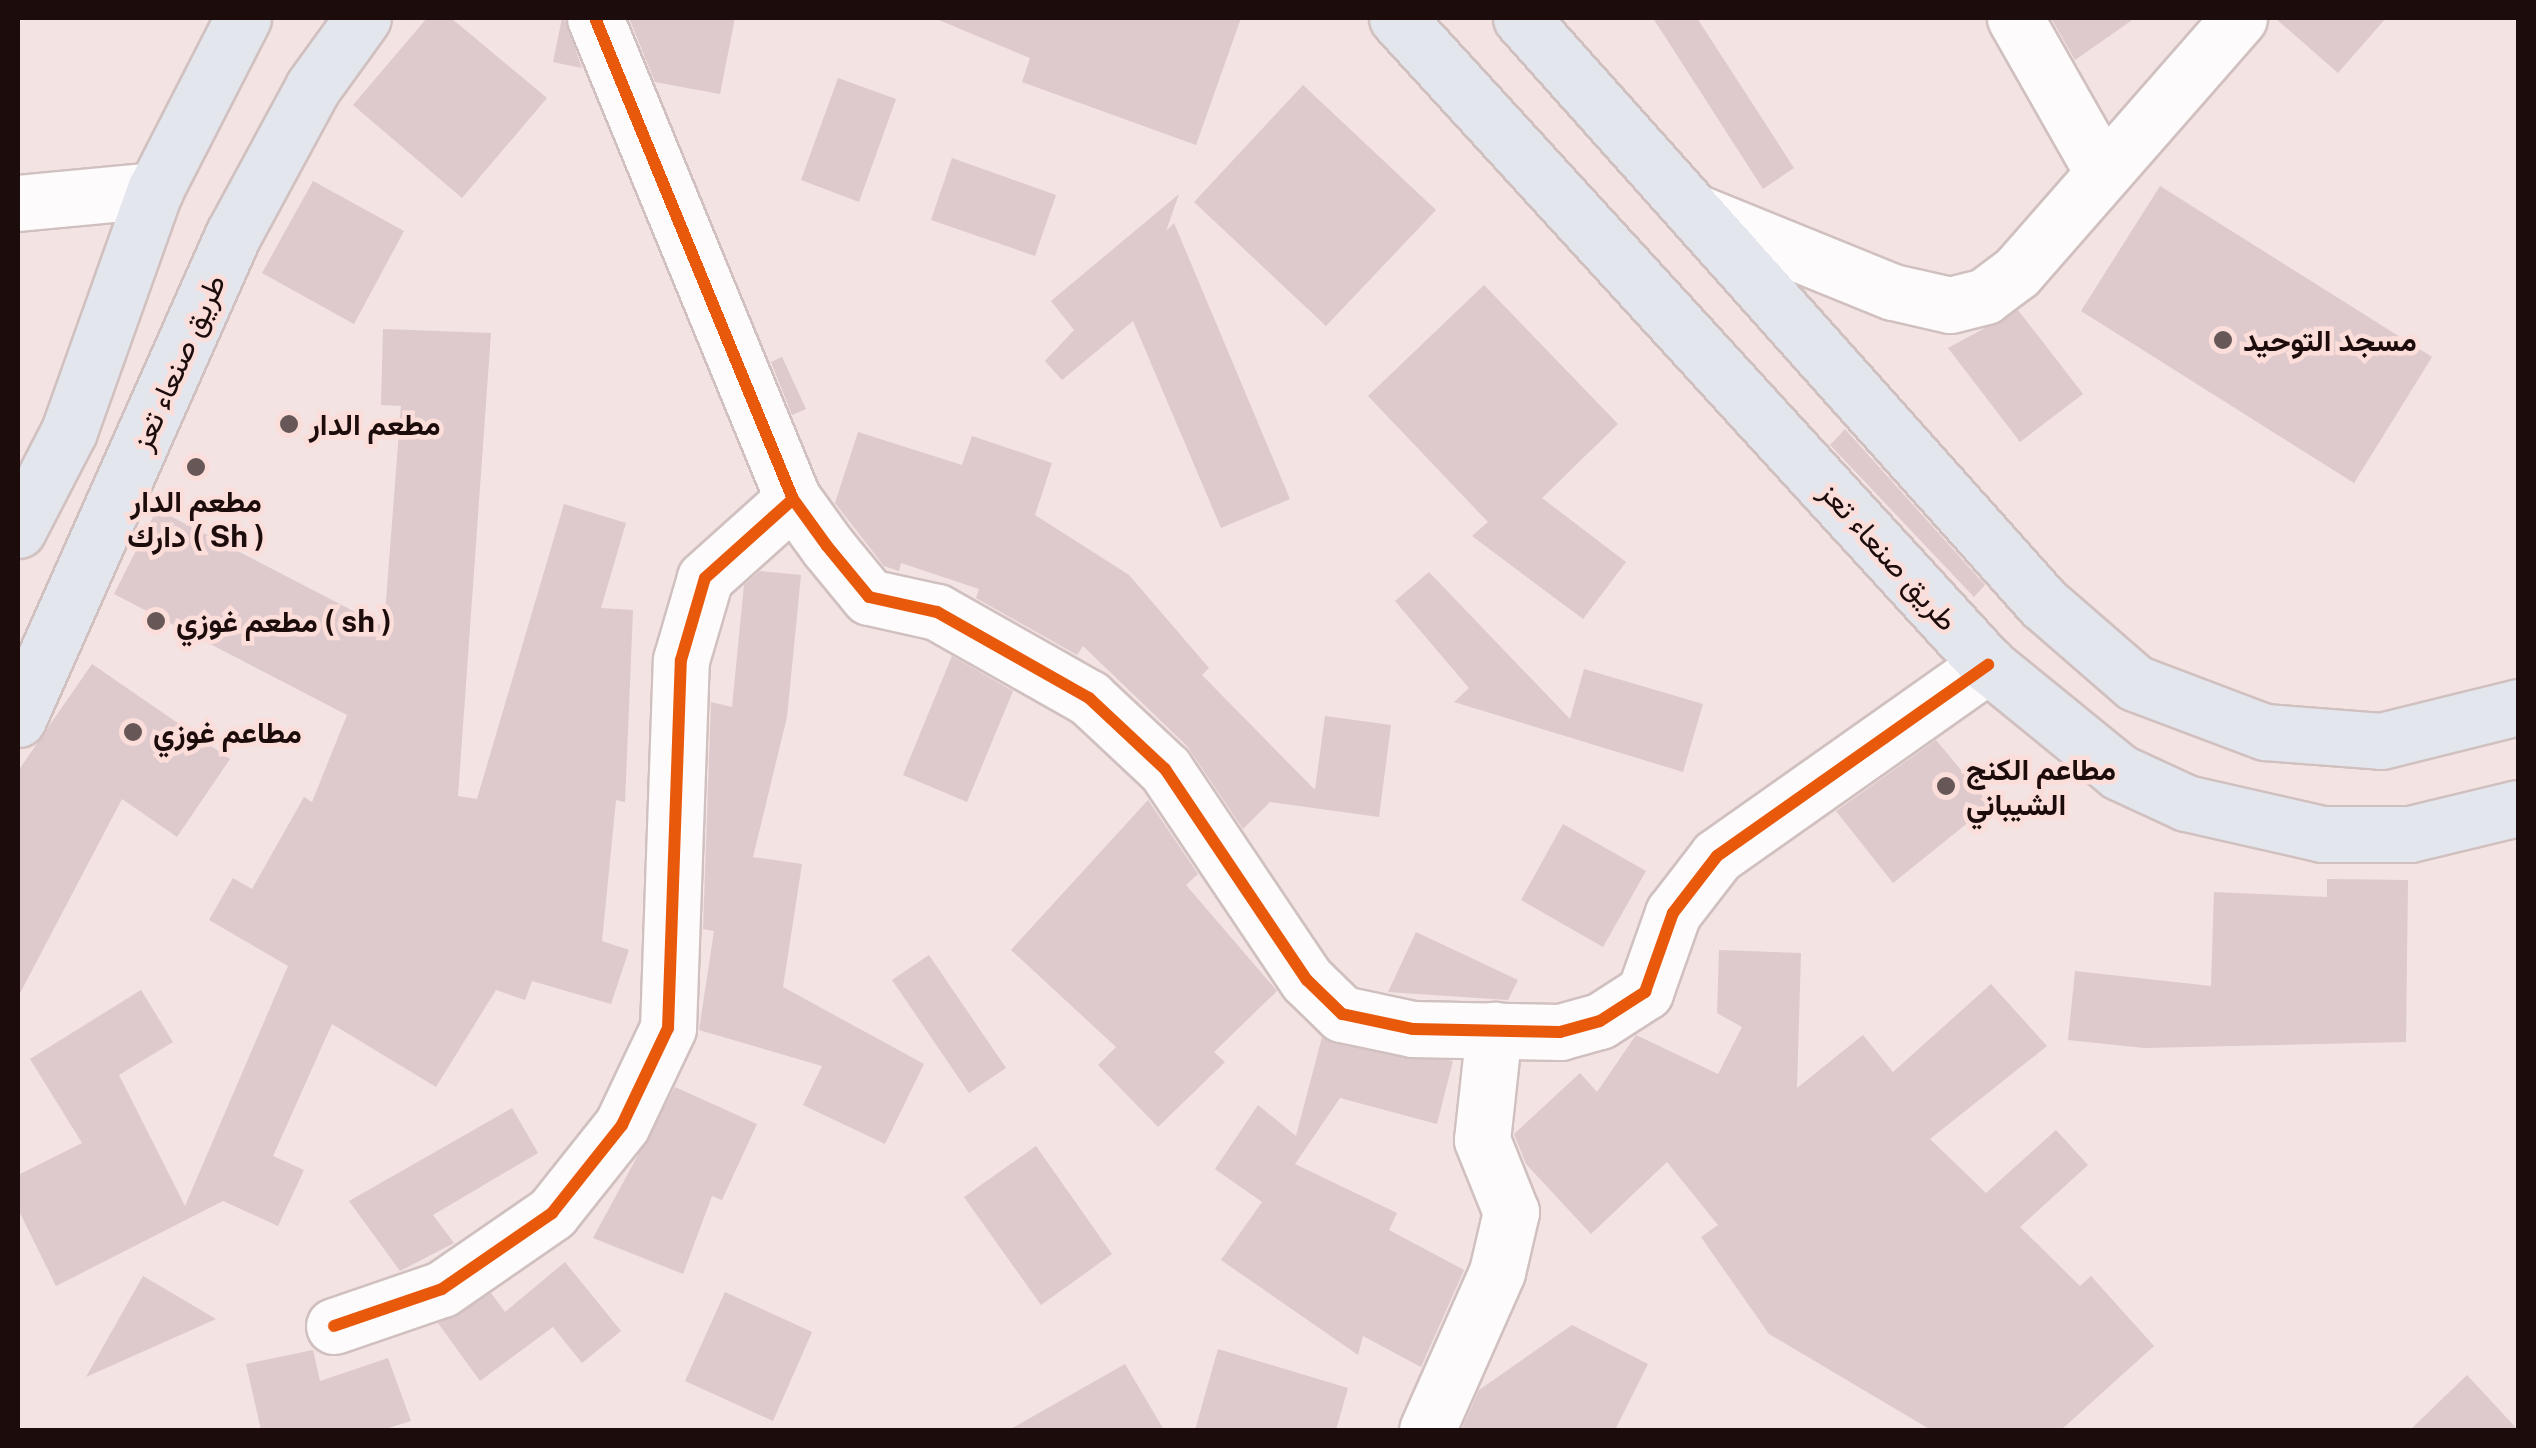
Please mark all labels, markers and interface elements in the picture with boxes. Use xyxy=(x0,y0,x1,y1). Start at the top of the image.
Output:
street label: طريق صنعاء تعز xyxy=(123,269,233,455)
place label: مسجد التوحيد xyxy=(2243,322,2417,358)
marker: مسجد التوحيد xyxy=(2212,329,2234,351)
place label: مطعم الدار xyxy=(309,406,440,442)
marker: مطعم الدار xyxy=(278,413,300,435)
marker: مطعم الدار دارك ( Sh ) xyxy=(185,456,207,478)
street label: طريق صنعاء تعز xyxy=(1813,474,1965,638)
place label: مطعم الدار دارك ( Sh ) xyxy=(127,483,265,554)
place label: مطعم غوزي ( sh ) xyxy=(176,603,392,639)
marker: مطعم غوزي ( sh ) xyxy=(145,610,167,632)
place label: مطاعم غوزي xyxy=(153,714,302,750)
marker: مطاعم غوزي xyxy=(122,721,144,743)
place label: مطاعم الكنج الشيباني xyxy=(1966,751,2116,822)
marker: مطاعم الكنج الشيباني xyxy=(1935,775,1957,797)

